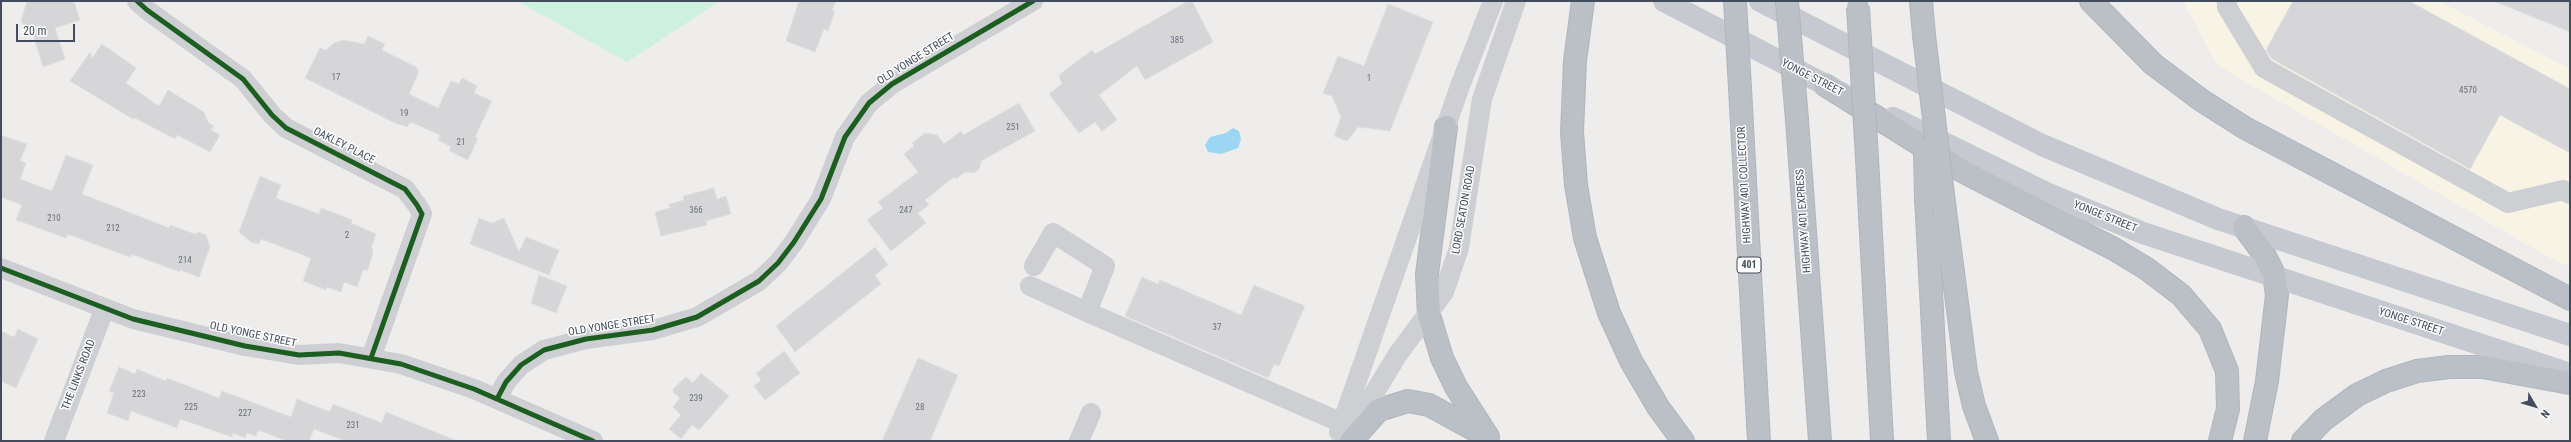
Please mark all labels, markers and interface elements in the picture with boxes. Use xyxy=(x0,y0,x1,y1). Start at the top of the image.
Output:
scale bar xyxy=(18,16,77,42)
text: 20 m xyxy=(23,24,47,38)
street label: OLD YONGE STREET xyxy=(875,30,957,88)
house number: 385 xyxy=(1170,36,1184,46)
street label: YONGE STREET xyxy=(1779,57,1845,99)
house number: 17 xyxy=(332,73,340,83)
house number: 1 xyxy=(1367,74,1371,84)
house number: 4570 xyxy=(2459,86,2477,96)
house number: 19 xyxy=(400,109,408,119)
house number: 251 xyxy=(1006,123,1020,133)
street label: OAKLEY PLACE xyxy=(311,125,377,167)
street label: HIGHWAY 401 COLLECTOR xyxy=(1735,126,1755,244)
house number: 21 xyxy=(457,138,465,148)
street label: LORD SEATON ROAD xyxy=(1450,165,1478,255)
street label: HIGHWAY 401 EXPRESS xyxy=(1794,168,1814,274)
street label: YONGE STREET xyxy=(2071,198,2139,236)
house number: 366 xyxy=(689,206,703,216)
house number: 247 xyxy=(899,206,913,216)
house number: 210 xyxy=(47,214,61,224)
house number: 212 xyxy=(106,224,120,234)
house number: 2 xyxy=(345,231,349,241)
house number: 214 xyxy=(178,256,192,266)
road number: 401 xyxy=(1737,257,1761,273)
street label: YONGE STREET xyxy=(2377,305,2445,339)
street label: OLD YONGE STREET xyxy=(567,313,657,339)
street label: OLD YONGE STREET xyxy=(208,319,298,351)
house number: 37 xyxy=(1213,323,1221,333)
street label: THE LINKS ROAD xyxy=(59,338,99,412)
north arrow xyxy=(2515,386,2555,426)
house number: 223 xyxy=(132,390,146,400)
house number: 239 xyxy=(689,394,703,404)
house number: 225 xyxy=(184,403,198,413)
house number: 28 xyxy=(916,403,924,413)
text: N xyxy=(2538,407,2552,420)
house number: 227 xyxy=(238,409,252,419)
house number: 231 xyxy=(346,421,360,431)

